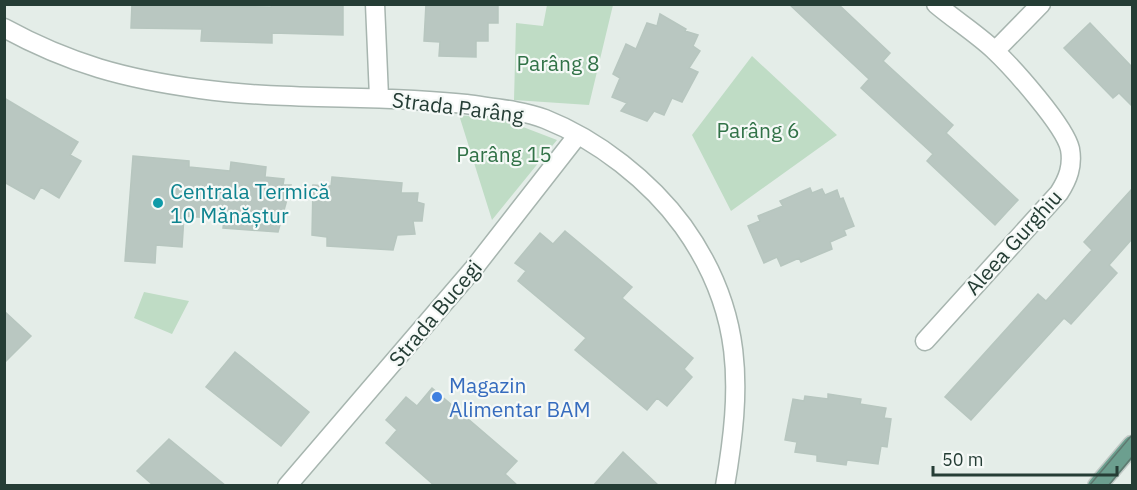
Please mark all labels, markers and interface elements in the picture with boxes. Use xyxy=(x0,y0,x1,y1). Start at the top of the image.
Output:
park label: Parâng 8 xyxy=(516,49,600,77)
street label: Strada Parâng xyxy=(391,85,525,129)
park label: Parâng 6 xyxy=(716,116,800,144)
park label: Parâng 15 xyxy=(456,140,552,168)
place label: Centrala Termică 10 Mănăștur xyxy=(170,177,330,229)
street label: Aleea Gurghiu xyxy=(958,183,1068,301)
marker: Centrala Termică 10 Mănăștur xyxy=(151,196,165,210)
street label: Strada Bucegi xyxy=(382,254,488,372)
place label: Magazin Alimentar BAM xyxy=(449,371,590,423)
marker: Magazin Alimentar BAM xyxy=(430,390,444,404)
scale bar xyxy=(933,439,1118,477)
text: 50 m xyxy=(942,448,984,471)

